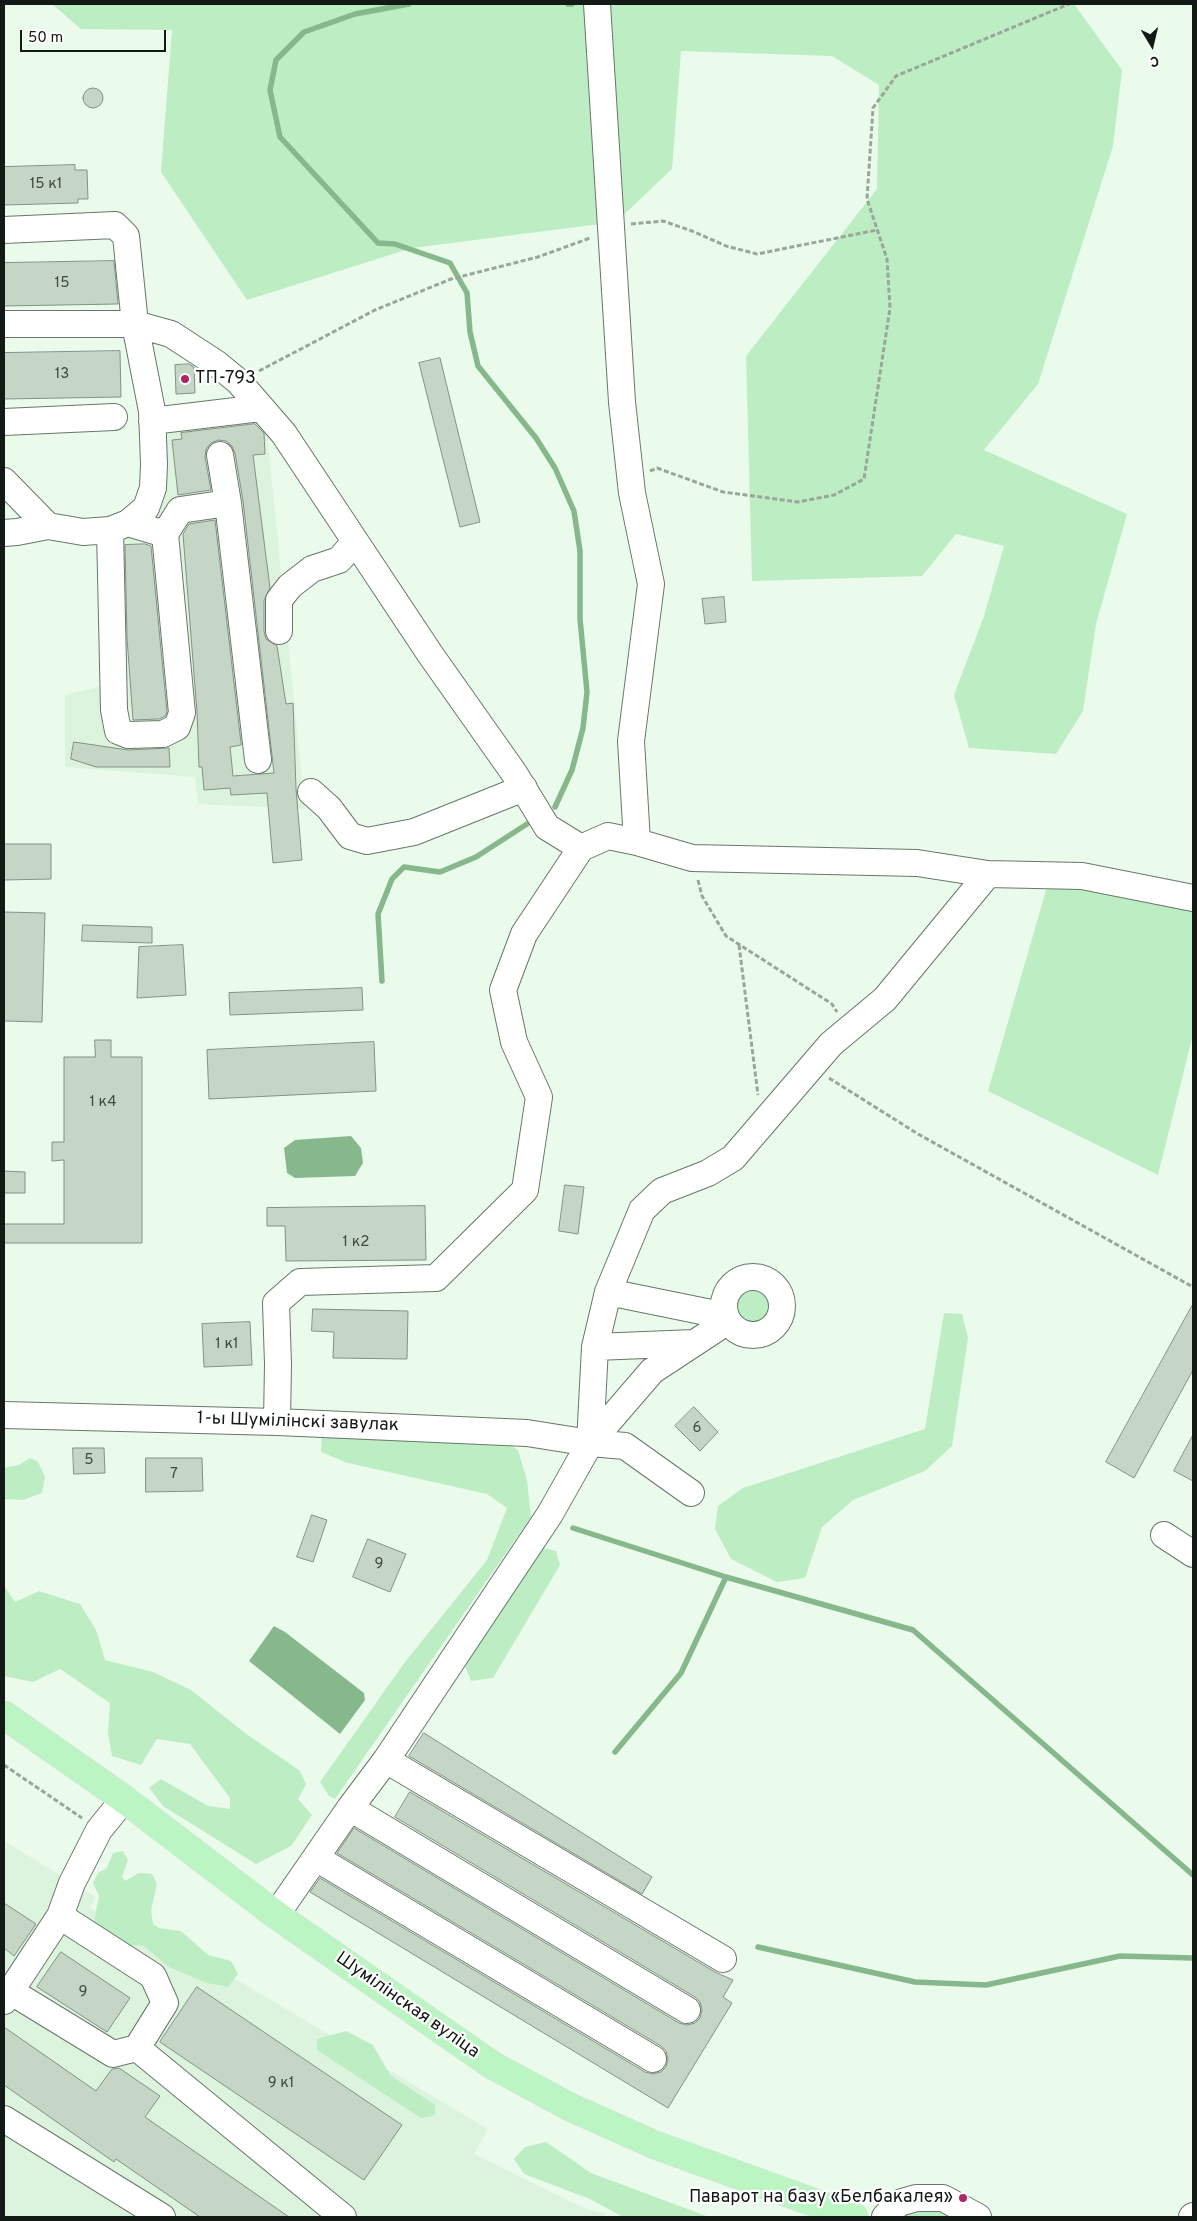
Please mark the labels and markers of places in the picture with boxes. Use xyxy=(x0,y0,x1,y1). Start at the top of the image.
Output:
place label: ТП-793 xyxy=(195,368,256,390)
marker: ТП-793 xyxy=(179,373,191,385)
place label: Паварот на базу «Белбакалея» xyxy=(689,2187,953,2209)
marker: Паварот на базу «Белбакалея» xyxy=(957,2192,969,2204)

